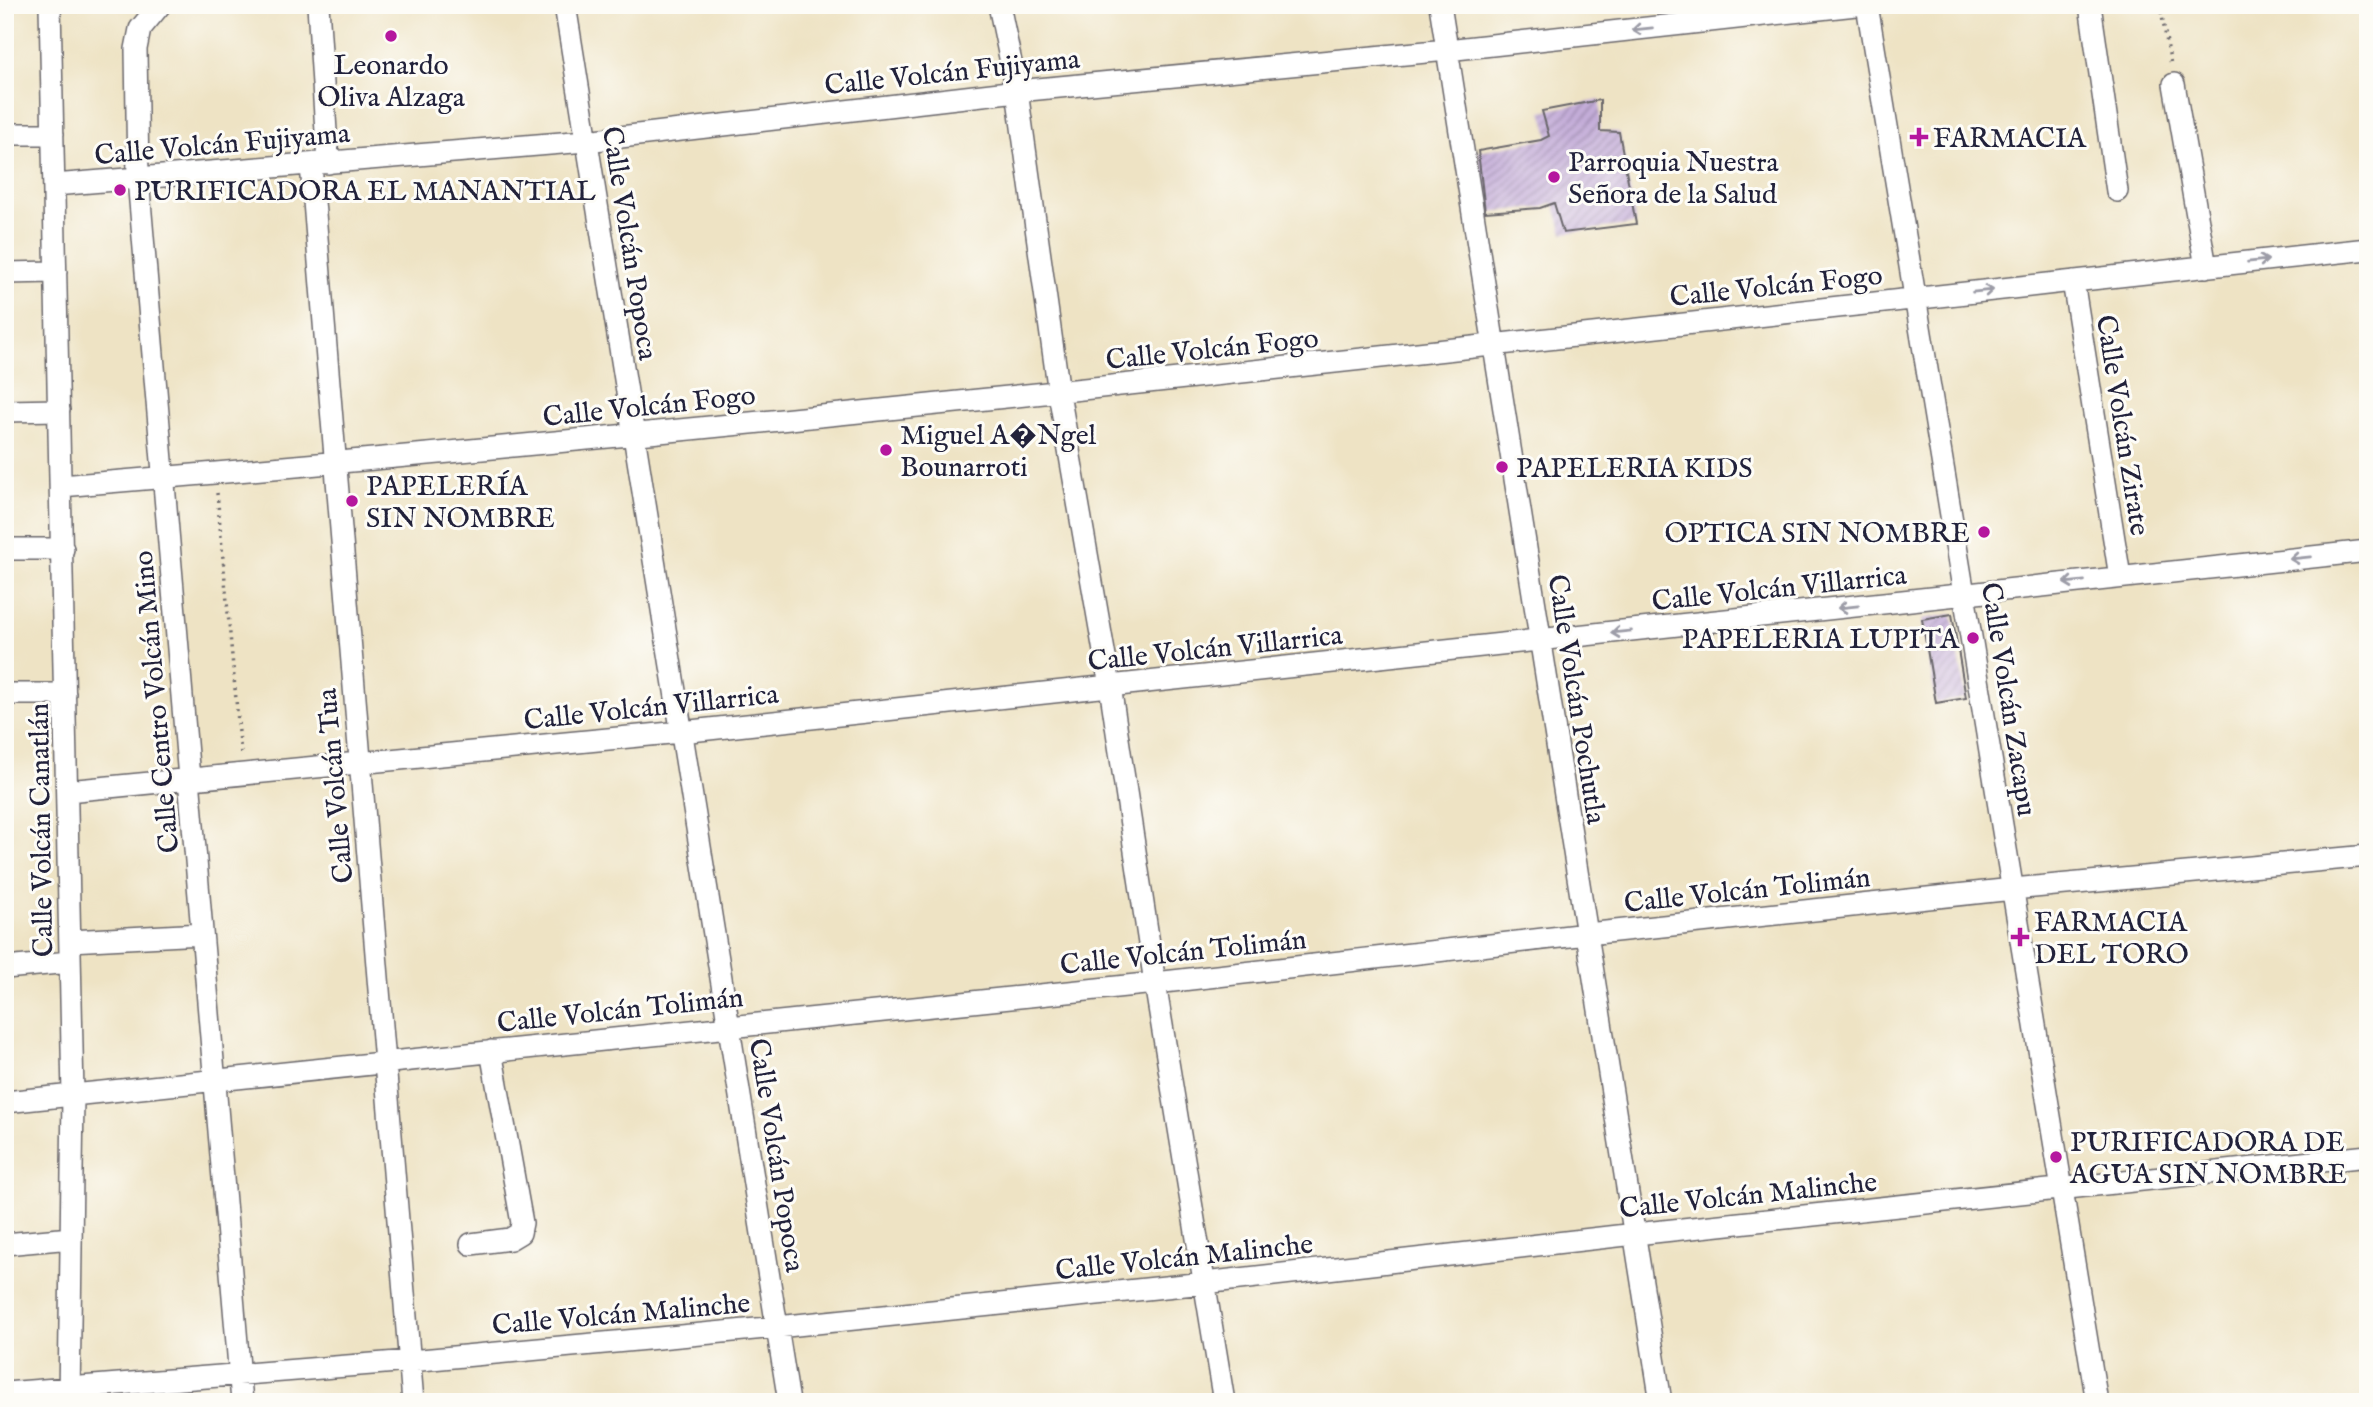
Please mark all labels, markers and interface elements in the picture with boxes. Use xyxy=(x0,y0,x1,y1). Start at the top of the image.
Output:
one-way arrow xyxy=(1631,22,1654,35)
marker: Leonardo Oliva Alzaga xyxy=(383,28,399,44)
street label: Calle Volcán Fujiyama xyxy=(823,43,1082,104)
place label: Leonardo Oliva Alzaga xyxy=(317,49,466,116)
street label: Calle Volcán Fujiyama xyxy=(93,117,352,174)
place label: FARMACIA xyxy=(1933,122,2087,157)
street label: Calle Volcán Popoca xyxy=(593,124,664,364)
marker: FARMACIA xyxy=(1911,129,1927,145)
place label: Parroquia Nuestra Señora de la Salud xyxy=(1568,146,1779,213)
marker: Parroquia Nuestra Señora de la Salud xyxy=(1546,169,1562,185)
place label: PURIFICADORA EL MANANTIAL xyxy=(134,175,596,210)
marker: PURIFICADORA EL MANANTIAL xyxy=(112,182,128,198)
one-way arrow xyxy=(2246,254,2269,267)
street label: Calle Volcán Fogo xyxy=(1668,259,1884,316)
one-way arrow xyxy=(1971,284,1994,297)
street label: Calle Volcán Zirate xyxy=(2087,313,2156,538)
street label: Calle Volcán Fogo xyxy=(1104,322,1320,379)
street label: Calle Volcán Fogo xyxy=(541,379,757,436)
place label: Miguel A�Ngel Bounarroti xyxy=(900,419,1097,486)
marker: Miguel A�Ngel Bounarroti xyxy=(878,442,894,458)
place label: PAPELERIA KIDS xyxy=(1516,452,1753,487)
marker: PAPELERIA KIDS xyxy=(1494,459,1510,475)
place label: PAPELERÍA SIN NOMBRE xyxy=(366,470,555,537)
marker: PAPELERÍA SIN NOMBRE xyxy=(344,493,360,509)
place label: OPTICA SIN NOMBRE xyxy=(1665,517,1970,552)
marker: OPTICA SIN NOMBRE xyxy=(1976,524,1992,540)
street label: Calle Centro Volcán Mino xyxy=(127,549,188,854)
one-way arrow xyxy=(2289,552,2312,565)
street label: Calle Volcán Villarrica xyxy=(1650,559,1909,620)
street label: Calle Volcán Pochutla xyxy=(1539,572,1613,828)
one-way arrow xyxy=(2063,576,2086,589)
street label: Calle Volcán Zacapu xyxy=(1972,580,2043,819)
one-way arrow xyxy=(1837,601,1859,614)
street label: Calle Volcán Villarrica xyxy=(1086,619,1345,680)
place label: PAPELERIA LUPITA xyxy=(1682,623,1960,658)
one-way arrow xyxy=(1611,626,1633,639)
marker: PAPELERIA LUPITA xyxy=(1965,630,1981,646)
street label: Calle Volcán Villarrica xyxy=(522,678,781,739)
street label: Calle Volcán Tua xyxy=(310,686,362,885)
street label: Calle Volcán Canatlán xyxy=(23,702,62,957)
street label: Calle Volcán Tolimán xyxy=(1622,861,1872,922)
place label: FARMACIA DEL TORO xyxy=(2034,906,2189,973)
street label: Calle Volcán Tolimán xyxy=(1058,923,1308,984)
marker: FARMACIA DEL TORO xyxy=(2012,929,2028,945)
street label: Calle Volcán Tolimán xyxy=(495,981,745,1042)
street label: Calle Volcán Popoca xyxy=(740,1036,811,1276)
place label: PURIFICADORA DE AGUA SIN NOMBRE xyxy=(2069,1126,2347,1193)
marker: PURIFICADORA DE AGUA SIN NOMBRE xyxy=(2048,1149,2064,1165)
street label: Calle Volcán Malinche xyxy=(1618,1166,1879,1227)
street label: Calle Volcán Malinche xyxy=(1054,1228,1315,1289)
street label: Calle Volcán Malinche xyxy=(491,1287,752,1344)

